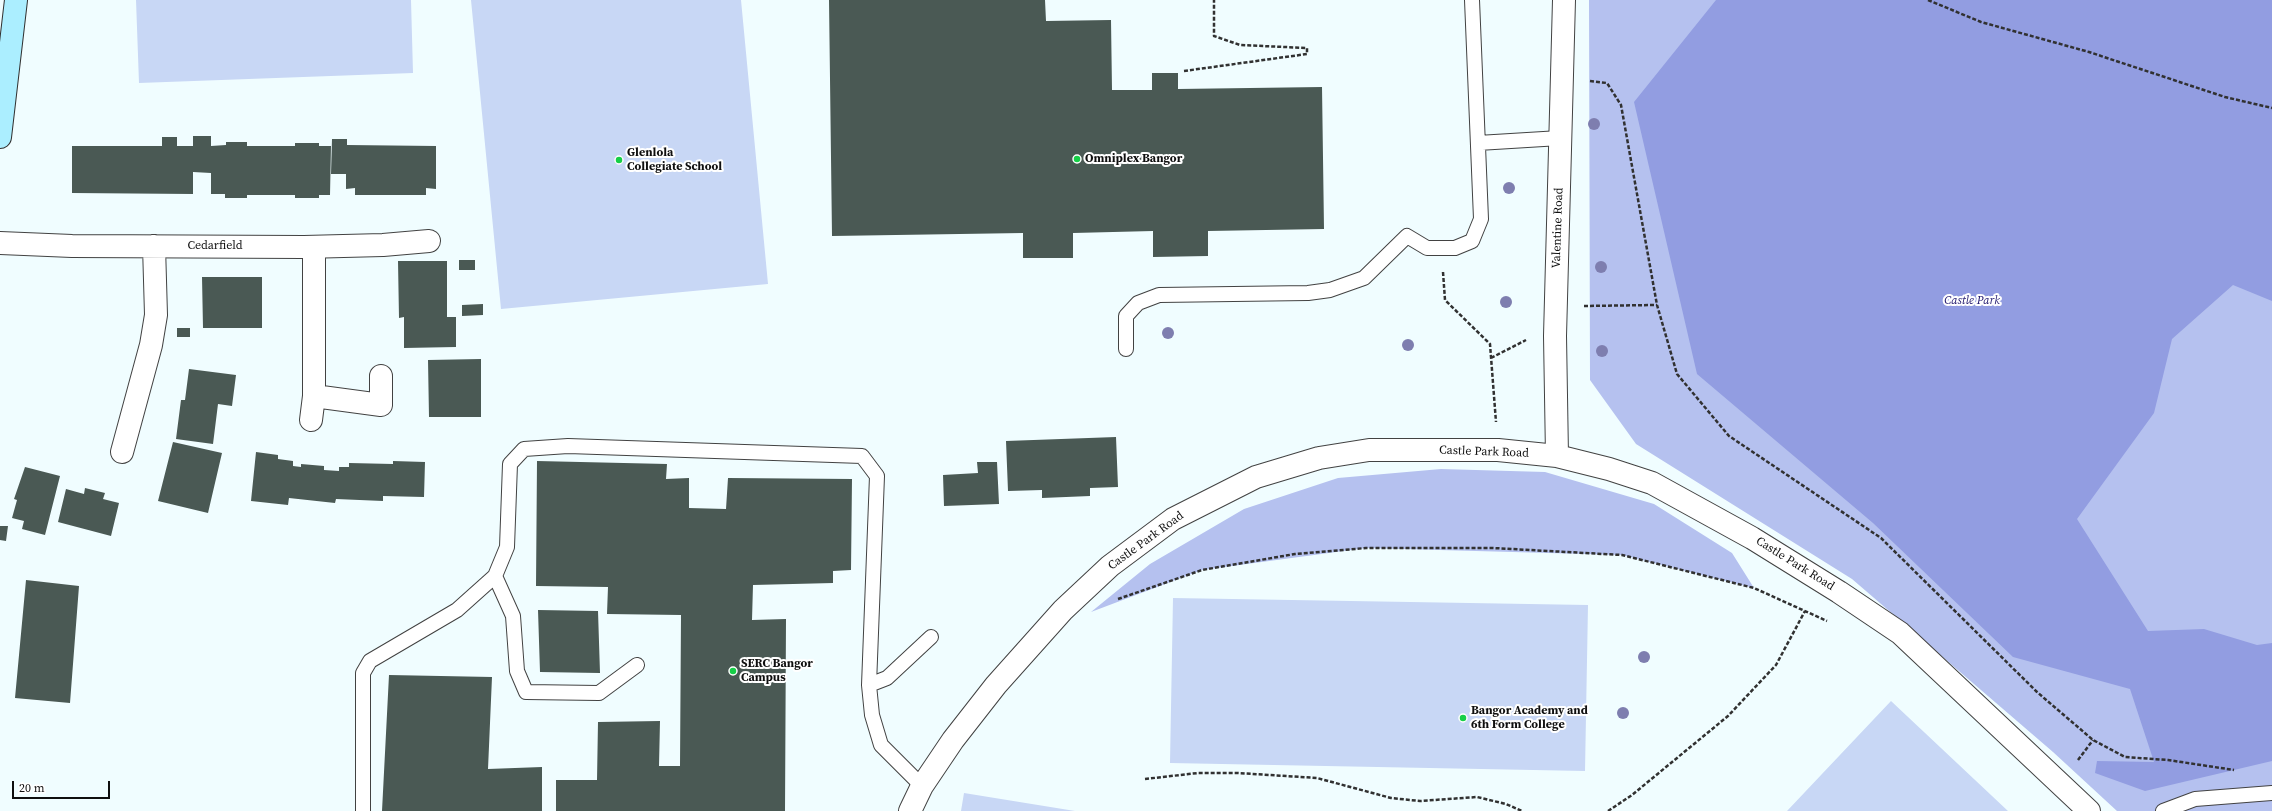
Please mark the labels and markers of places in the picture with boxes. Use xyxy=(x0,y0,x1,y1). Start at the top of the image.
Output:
place label: Glenlola Collegiate School xyxy=(627,146,722,174)
place label: Omniplex Bangor xyxy=(1085,152,1182,166)
marker: Omniplex Bangor xyxy=(1072,154,1082,164)
marker: Glenlola Collegiate School xyxy=(614,155,624,165)
place label: SERC Bangor Campus xyxy=(741,657,813,685)
marker: SERC Bangor Campus xyxy=(728,666,738,676)
place label: Bangor Academy and 6th Form College xyxy=(1471,704,1588,732)
marker: Bangor Academy and 6th Form College xyxy=(1458,713,1468,723)

